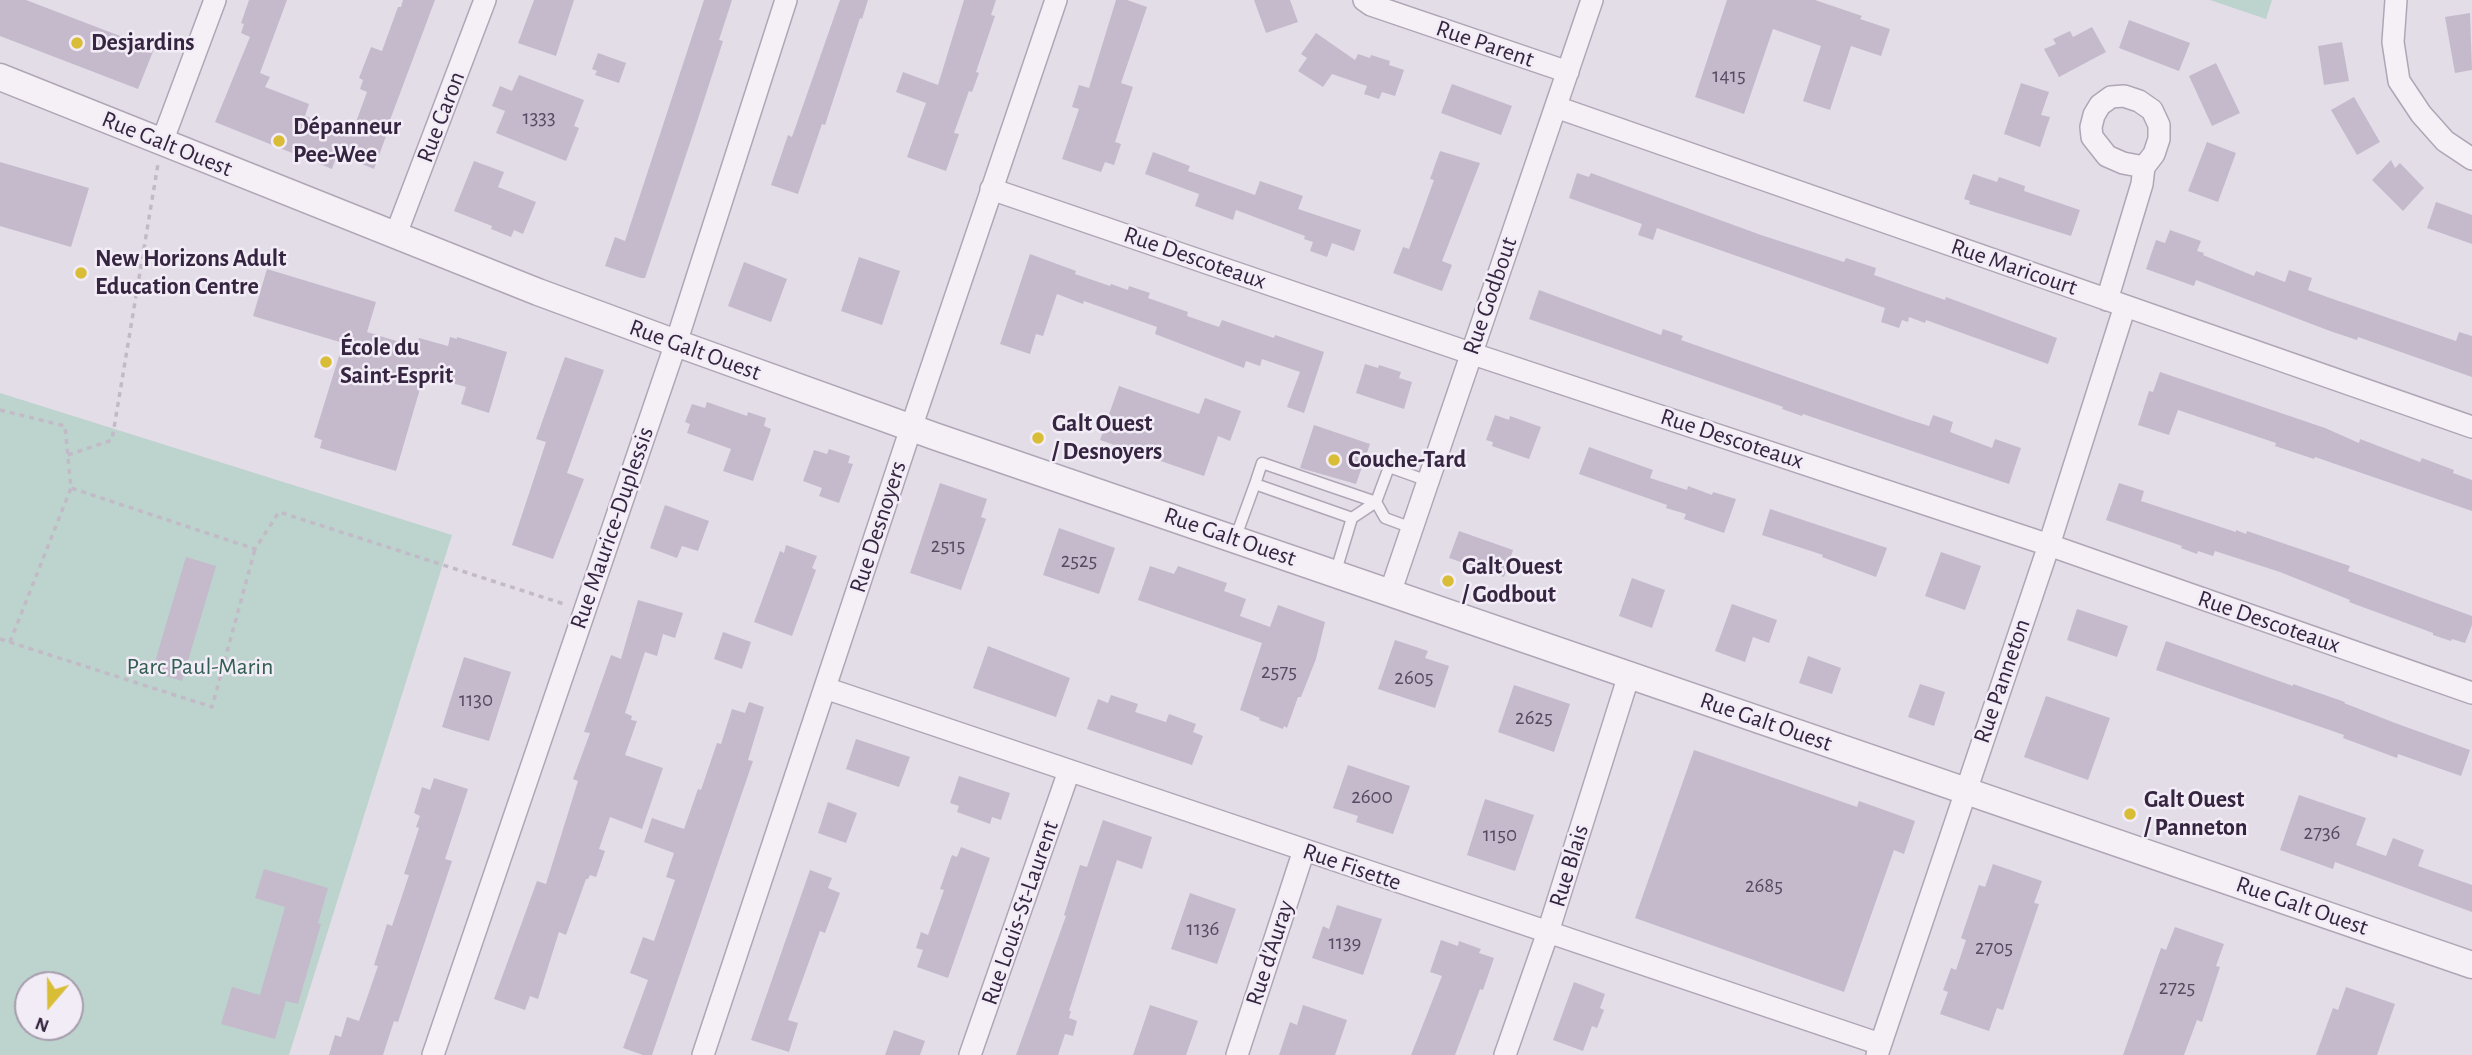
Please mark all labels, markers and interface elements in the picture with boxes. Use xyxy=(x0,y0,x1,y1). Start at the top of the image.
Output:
street label: Rue Parent xyxy=(1432,14,1538,74)
place label: Desjardins xyxy=(91,29,195,57)
marker: Desjardins xyxy=(69,35,85,51)
house number: 1415 xyxy=(1712,63,1746,89)
street label: Rue Caron xyxy=(411,67,471,167)
street label: Rue Galt Ouest xyxy=(98,105,236,183)
house number: 1333 xyxy=(522,105,556,131)
place label: Dépanneur Pee-Wee xyxy=(293,113,401,169)
marker: Dépanneur Pee-Wee xyxy=(271,133,287,149)
street label: Rue Descoteaux xyxy=(1120,220,1270,296)
street label: Rue Maricourt xyxy=(1947,232,2081,302)
street label: Rue Godbout xyxy=(1456,234,1524,358)
place label: New Horizons Adult Education Centre xyxy=(95,245,286,301)
marker: New Horizons Adult Education Centre xyxy=(73,265,89,281)
street label: Rue Galt Ouest xyxy=(625,313,765,387)
place label: École du Saint-Esprit xyxy=(340,334,453,390)
marker: École du Saint-Esprit xyxy=(318,354,334,370)
street label: Rue Descoteaux xyxy=(1657,402,1807,476)
place label: Galt Ouest / Desnoyers xyxy=(1052,410,1162,466)
street label: Rue Maurice-Duplessis xyxy=(564,423,660,633)
marker: Galt Ouest / Desnoyers xyxy=(1030,430,1046,446)
place label: Couche-Tard xyxy=(1348,446,1466,474)
marker: Couche-Tard xyxy=(1326,452,1342,468)
street label: Rue Desnoyers xyxy=(843,457,913,597)
street label: Rue Galt Ouest xyxy=(1160,501,1300,573)
house number: 2515 xyxy=(931,533,965,559)
house number: 2525 xyxy=(1061,548,1097,574)
place label: Galt Ouest / Godbout xyxy=(1462,553,1562,609)
marker: Galt Ouest / Godbout xyxy=(1440,573,1456,589)
street label: Rue Descoteaux xyxy=(2194,584,2344,660)
street label: Rue Panneton xyxy=(1967,615,2037,747)
park label: Parc Paul-Marin xyxy=(127,653,273,681)
house number: 2575 xyxy=(1261,659,1297,685)
house number: 2605 xyxy=(1394,665,1434,691)
street label: Rue Galt Ouest xyxy=(1696,686,1836,758)
house number: 1130 xyxy=(459,687,493,713)
house number: 2625 xyxy=(1515,705,1553,731)
house number: 2600 xyxy=(1351,784,1393,810)
place label: Galt Ouest / Panneton xyxy=(2144,786,2247,842)
marker: Galt Ouest / Panneton xyxy=(2122,806,2138,822)
street label: Rue Louis-St-Laurent xyxy=(975,817,1065,1009)
house number: 2736 xyxy=(2304,820,2340,846)
street label: Rue Blais xyxy=(1543,821,1595,911)
house number: 1150 xyxy=(1483,822,1517,848)
street label: Rue Fisette xyxy=(1299,837,1405,897)
street label: Rue Galt Ouest xyxy=(2232,870,2372,942)
house number: 2685 xyxy=(1745,873,1783,899)
street label: Rue d'Auray xyxy=(1239,897,1301,1009)
house number: 1136 xyxy=(1187,916,1219,942)
house number: 1139 xyxy=(1329,930,1361,956)
house number: 2705 xyxy=(1975,935,2013,961)
north arrow xyxy=(14,971,84,1041)
house number: 2725 xyxy=(2159,975,2195,1001)
text: N xyxy=(33,1013,52,1036)

